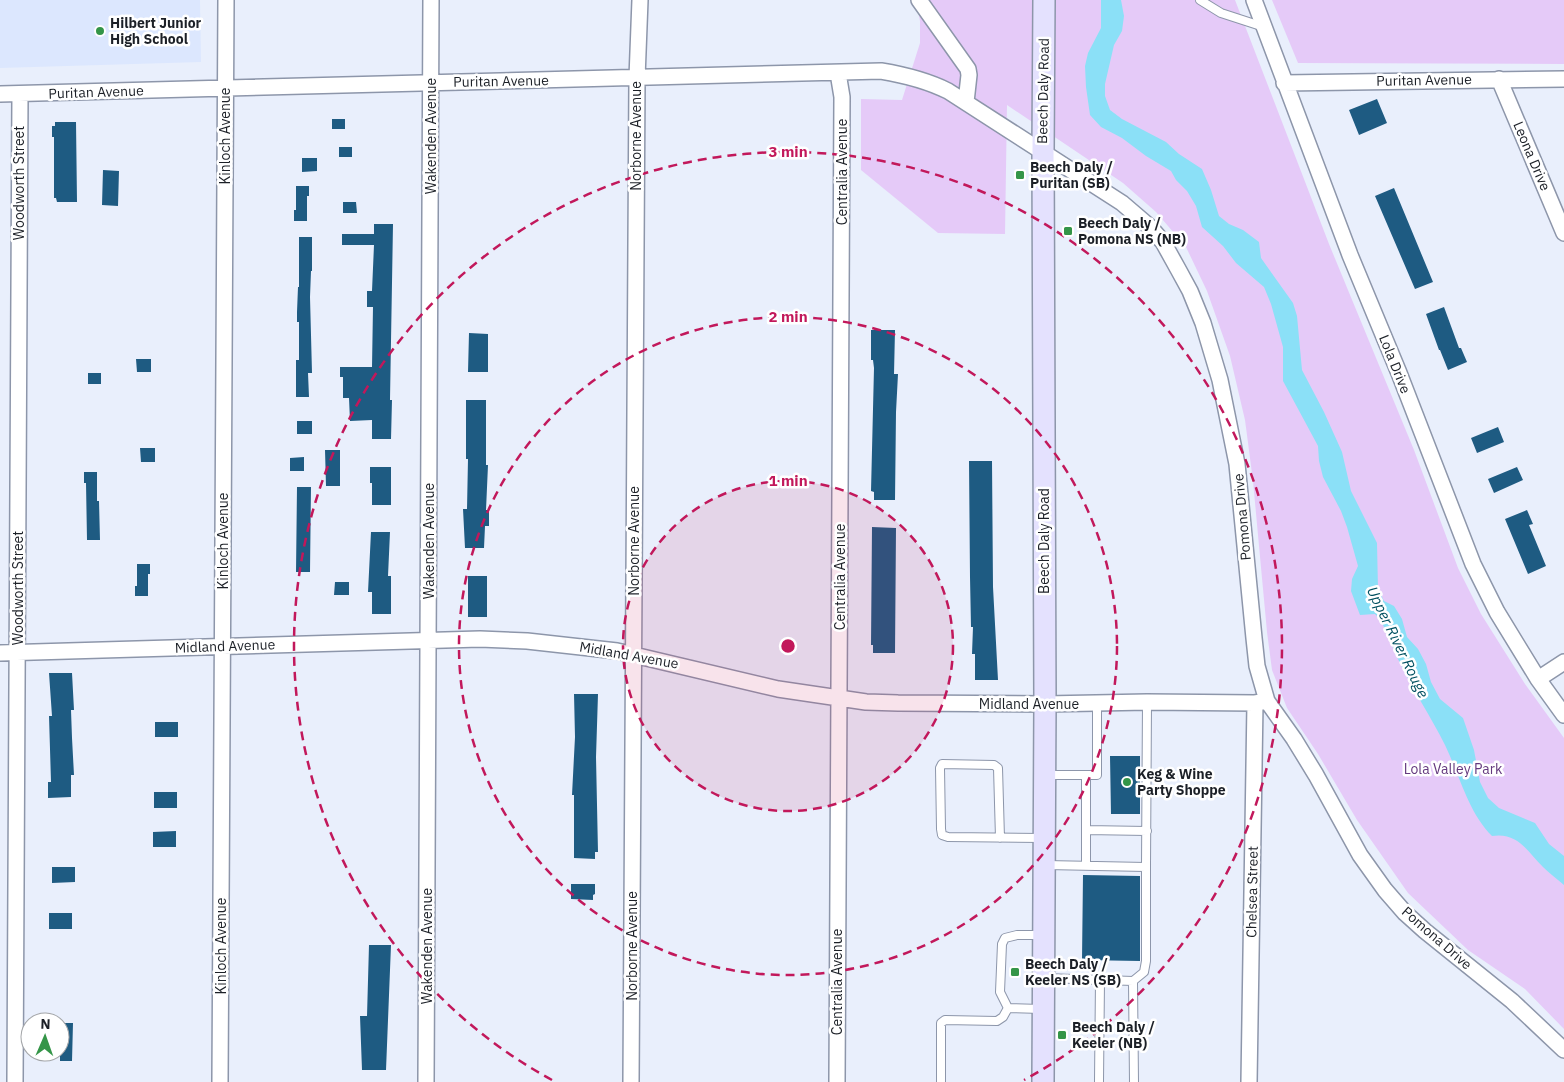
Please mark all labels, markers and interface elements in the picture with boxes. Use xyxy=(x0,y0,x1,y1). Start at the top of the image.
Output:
place label: Hilbert Junior High School xyxy=(110,14,202,48)
marker: Hilbert Junior High School xyxy=(94,25,106,37)
street label: Beech Daly Road xyxy=(1033,38,1053,144)
street label: Puritan Avenue xyxy=(1376,70,1472,90)
street label: Puritan Avenue xyxy=(453,71,549,91)
street label: Wakenden Avenue xyxy=(422,77,440,194)
street label: Puritan Avenue xyxy=(48,81,144,103)
street label: Norborne Avenue xyxy=(627,81,645,191)
street label: Kinloch Avenue xyxy=(216,87,234,185)
street label: Centralia Avenue xyxy=(833,118,851,225)
street label: Leona Drive xyxy=(1509,119,1555,194)
street label: Woodworth Street xyxy=(10,126,28,240)
text: 3 min xyxy=(768,142,808,161)
place label: Beech Daly / Puritan (SB) xyxy=(1030,158,1113,192)
marker: Beech Daly / Puritan (SB) xyxy=(1014,169,1026,181)
place label: Beech Daly / Pomona NS (NB) xyxy=(1078,214,1186,248)
marker: Beech Daly / Pomona NS (NB) xyxy=(1062,225,1074,237)
text: 2 min xyxy=(768,307,808,326)
street label: Lola Drive xyxy=(1375,332,1415,396)
text: 1 min xyxy=(768,471,808,490)
street label: Pomona Drive xyxy=(1229,472,1255,561)
street label: Wakenden Avenue xyxy=(420,482,438,599)
street label: Norborne Avenue xyxy=(625,486,643,596)
street label: Beech Daly Road xyxy=(1035,488,1053,594)
street label: Kinloch Avenue xyxy=(214,492,232,590)
street label: Centralia Avenue xyxy=(831,523,849,630)
street label: Woodworth Street xyxy=(9,531,27,645)
water label: Upper River Rouge xyxy=(1363,583,1433,701)
street label: Midland Avenue xyxy=(175,635,276,657)
street label: Midland Avenue xyxy=(578,637,680,673)
centre of rings xyxy=(779,637,797,655)
street label: Midland Avenue xyxy=(979,695,1080,713)
park label: Lola Valley Park xyxy=(1404,760,1503,778)
place label: Keg & Wine Party Shoppe xyxy=(1137,765,1226,799)
marker: Keg & Wine Party Shoppe xyxy=(1121,776,1133,788)
street label: Chelsea Street xyxy=(1242,846,1262,938)
street label: Wakenden Avenue xyxy=(418,887,436,1004)
street label: Norborne Avenue xyxy=(623,891,641,1001)
street label: Kinloch Avenue xyxy=(212,897,230,995)
street label: Pomona Drive xyxy=(1398,903,1476,974)
street label: Centralia Avenue xyxy=(828,928,846,1035)
place label: Beech Daly / Keeler NS (SB) xyxy=(1025,955,1121,989)
marker: Beech Daly / Keeler NS (SB) xyxy=(1009,966,1021,978)
north arrow xyxy=(20,1012,70,1062)
text: N xyxy=(40,1015,51,1033)
place label: Beech Daly / Keeler (NB) xyxy=(1072,1018,1155,1052)
marker: Beech Daly / Keeler (NB) xyxy=(1056,1029,1068,1041)

